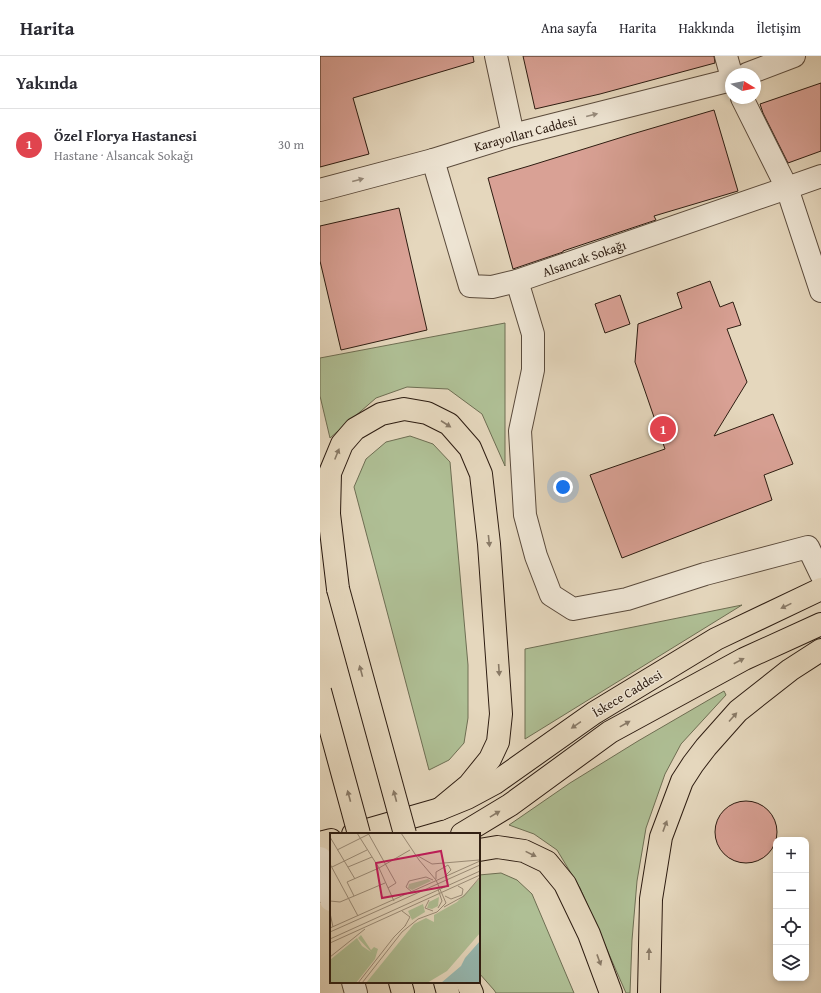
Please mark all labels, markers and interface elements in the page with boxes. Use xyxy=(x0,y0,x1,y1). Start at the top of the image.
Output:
text: Harita xyxy=(20,14,74,42)
text: Ana sayfa xyxy=(541,18,597,38)
text: Harita xyxy=(619,18,656,38)
text: Hakkında xyxy=(678,18,734,38)
text: İletişim xyxy=(756,18,801,38)
north arrow xyxy=(725,68,761,104)
text: Yakında xyxy=(16,70,78,95)
street label: Karayolları Caddesi xyxy=(472,111,579,156)
one-way arrow xyxy=(586,112,598,118)
text: Özel Florya Hastanesi xyxy=(54,125,197,146)
text: 1 xyxy=(26,135,32,154)
text: 30 m xyxy=(278,135,304,154)
text: Hastane · Alsancak Sokağı xyxy=(54,146,193,165)
one-way arrow xyxy=(352,177,364,183)
street label: Alsancak Sokağı xyxy=(540,235,629,282)
pin: 1 xyxy=(650,414,676,444)
one-way arrow xyxy=(441,420,451,428)
one-way arrow xyxy=(335,448,341,460)
your location xyxy=(553,477,573,497)
one-way arrow xyxy=(486,535,492,547)
one-way arrow xyxy=(780,603,792,609)
one-way arrow xyxy=(733,658,744,665)
one-way arrow xyxy=(495,664,502,676)
one-way arrow xyxy=(358,665,364,677)
street label: İskece Caddesi xyxy=(589,665,666,722)
one-way arrow xyxy=(728,712,737,721)
one-way arrow xyxy=(571,721,581,729)
one-way arrow xyxy=(619,721,631,727)
one-way arrow xyxy=(346,790,352,802)
one-way arrow xyxy=(392,790,398,802)
one-way arrow xyxy=(489,810,501,817)
one-way arrow xyxy=(662,819,668,831)
inset map xyxy=(330,833,480,983)
map controls xyxy=(773,837,809,981)
button: + xyxy=(773,837,809,873)
one-way arrow xyxy=(525,851,537,857)
button: − xyxy=(773,873,809,909)
button: locate xyxy=(773,909,809,945)
button: layers xyxy=(773,945,809,981)
one-way arrow xyxy=(646,948,653,960)
one-way arrow xyxy=(596,955,602,967)

